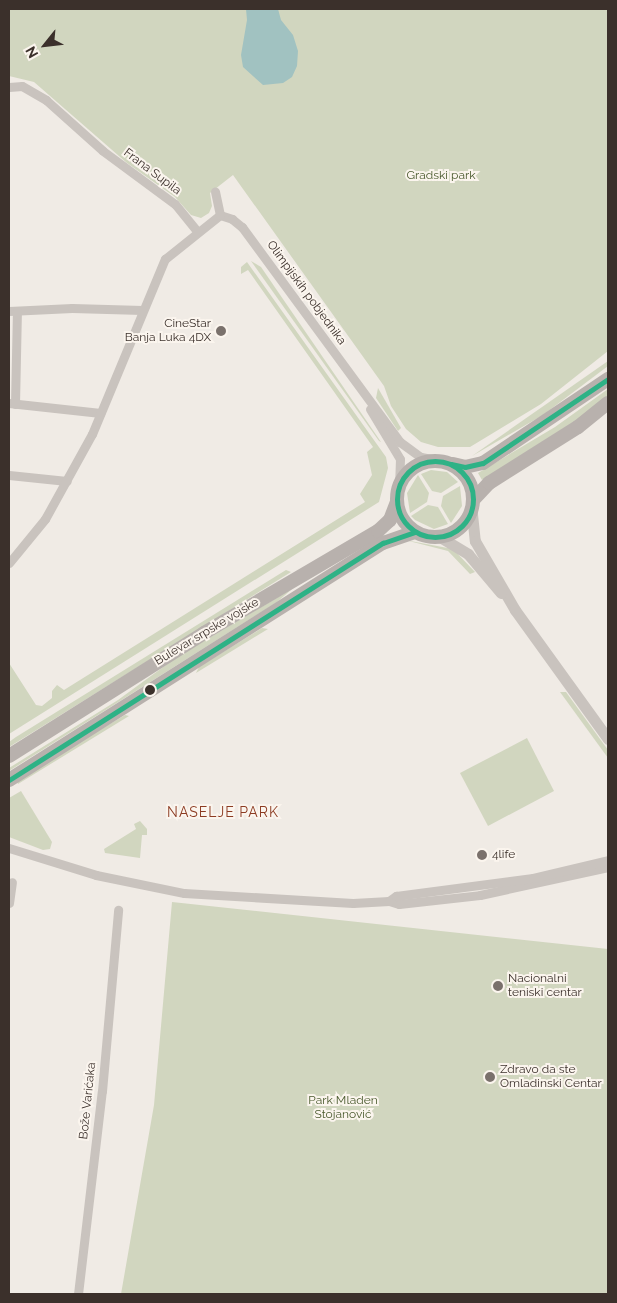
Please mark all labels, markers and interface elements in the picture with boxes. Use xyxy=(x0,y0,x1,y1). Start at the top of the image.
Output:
north arrow xyxy=(20,20,70,70)
text: N xyxy=(22,44,41,61)
street label: Frana Supila xyxy=(120,146,184,198)
park label: Gradski park xyxy=(406,169,476,183)
street label: Olimpijskih pobjednika xyxy=(263,238,349,348)
place label: CineStar Banja Luka 4DX xyxy=(125,317,211,345)
marker: CineStar Banja Luka 4DX xyxy=(215,325,227,337)
street label: Bulevar srpske vojske xyxy=(152,595,262,669)
unlabelled marker xyxy=(145,685,155,695)
district label: NASELJE PARK xyxy=(166,804,280,820)
place label: 4life xyxy=(492,848,515,862)
marker: 4life xyxy=(476,849,488,861)
place label: Nacionalni teniski centar xyxy=(508,972,582,1000)
marker: Nacionalni teniski centar xyxy=(492,980,504,992)
street label: Bože Varićaka xyxy=(77,1062,99,1140)
place label: Zdravo da ste Omladinski Centar xyxy=(500,1063,602,1091)
marker: Zdravo da ste Omladinski Centar xyxy=(484,1071,496,1083)
park label: Park Mladen Stojanović xyxy=(308,1094,378,1122)

